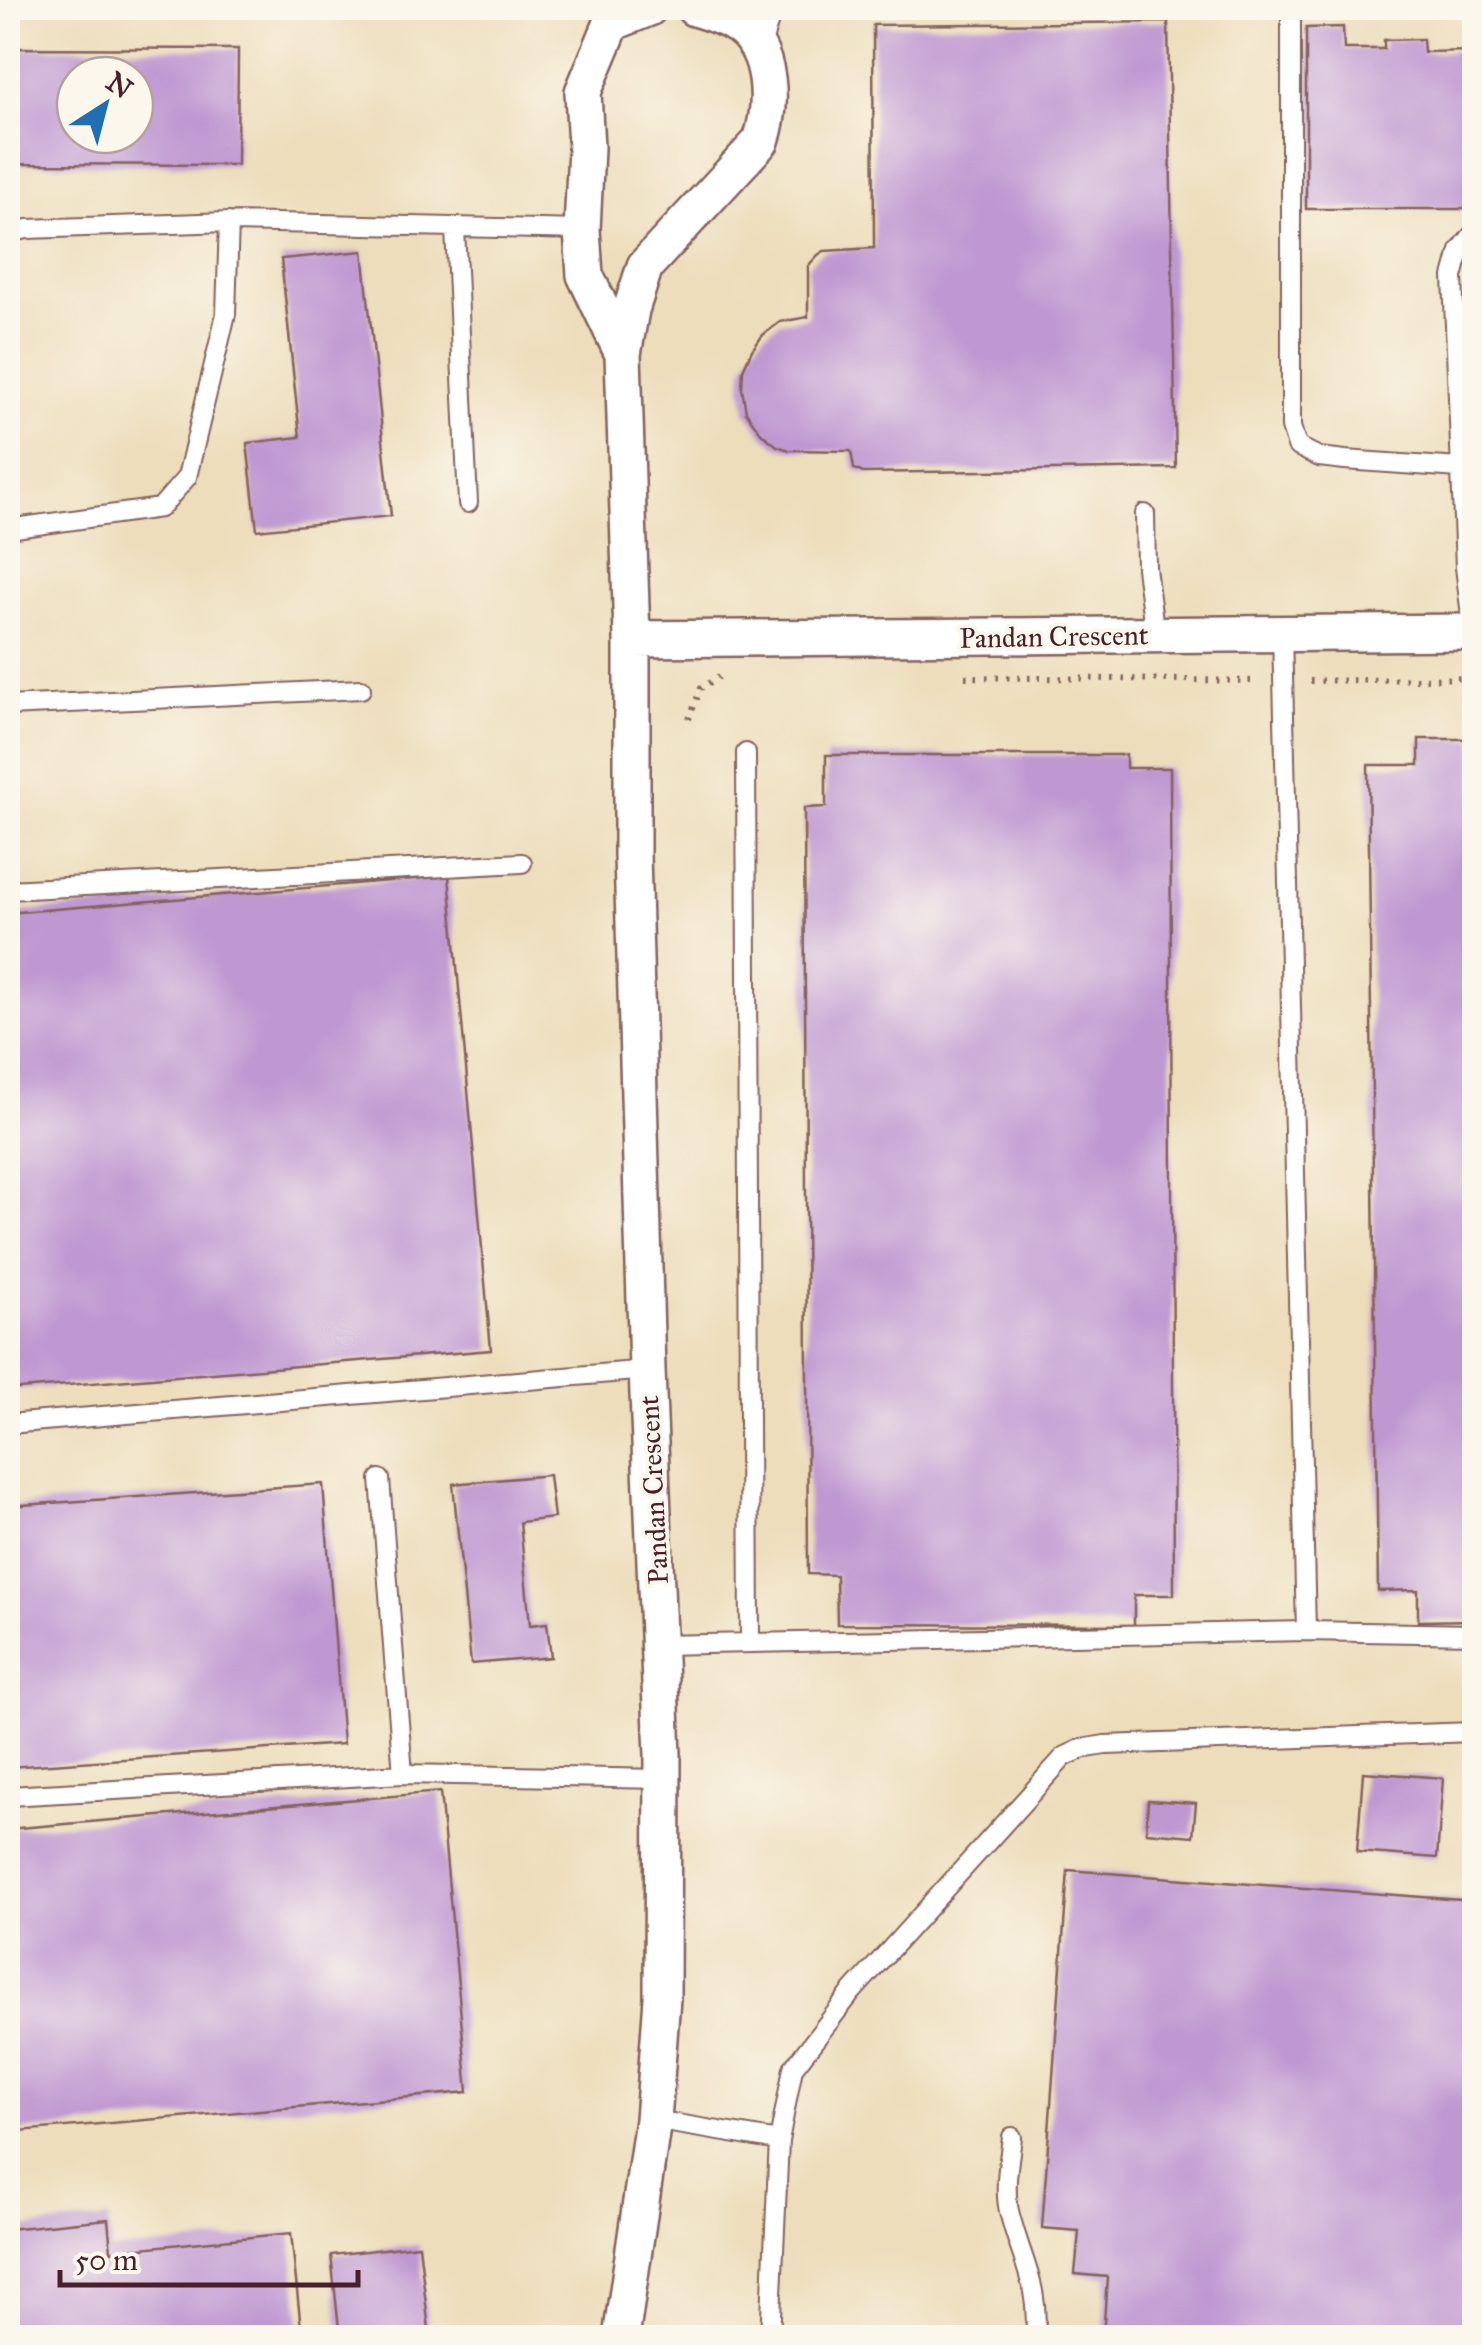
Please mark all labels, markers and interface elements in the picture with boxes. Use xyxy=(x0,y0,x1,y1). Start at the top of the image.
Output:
north arrow xyxy=(55,55,155,155)
text: N xyxy=(100,64,139,106)
street label: Pandan Crescent xyxy=(959,617,1149,656)
street label: Pandan Crescent xyxy=(631,1394,676,1585)
scale bar xyxy=(60,2225,358,2287)
text: 50 m xyxy=(75,2242,138,2278)

